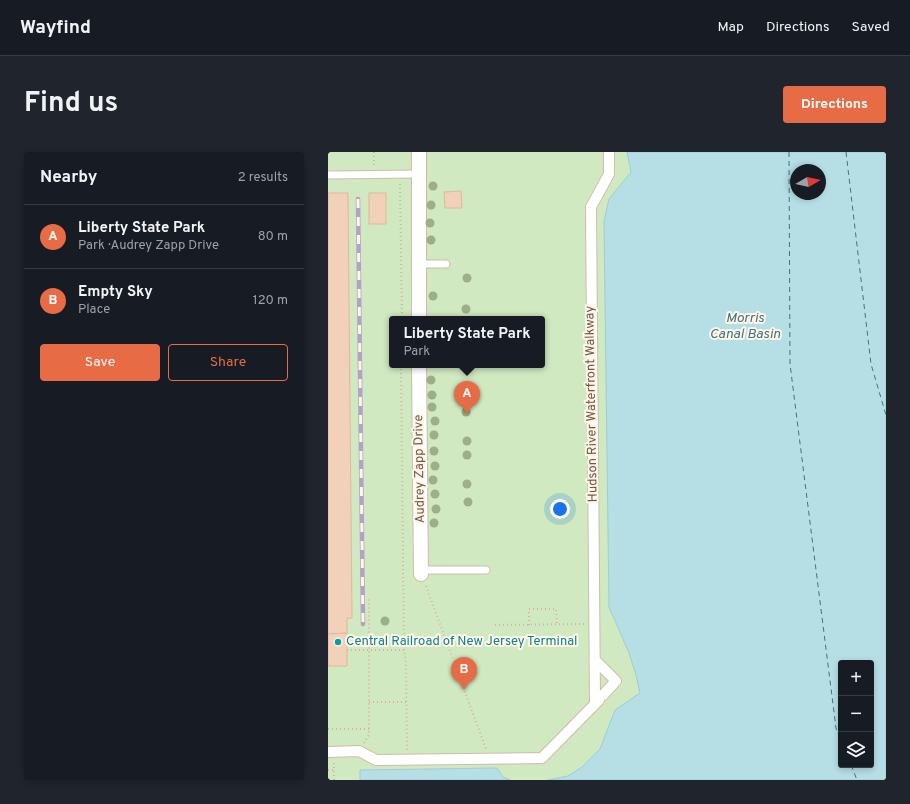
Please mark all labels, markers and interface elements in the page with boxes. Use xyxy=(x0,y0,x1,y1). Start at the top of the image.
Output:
text: Wayfind xyxy=(20,16,91,40)
text: Map xyxy=(718,19,744,36)
text: Directions xyxy=(766,19,830,36)
text: Saved xyxy=(852,19,890,36)
text: Find us xyxy=(24,86,118,122)
button: Directions xyxy=(783,86,886,123)
north arrow xyxy=(790,164,826,200)
text: Nearby xyxy=(40,167,97,189)
text: 2 results xyxy=(238,170,288,186)
text: Liberty State Park xyxy=(78,219,205,238)
text: A xyxy=(48,229,58,245)
text: 80 m xyxy=(258,229,288,245)
text: Park · Audrey Zapp Drive xyxy=(78,238,219,254)
text: Empty Sky xyxy=(78,283,153,302)
text: B xyxy=(49,293,57,309)
text: 120 m xyxy=(253,293,288,309)
text: Place xyxy=(78,302,110,318)
street label: Hudson River Waterfront Walkway xyxy=(582,306,602,502)
water label: Morris Canal Basin xyxy=(710,310,781,343)
popup xyxy=(389,316,545,368)
text: Liberty State Park xyxy=(403,325,531,344)
button: Save xyxy=(40,344,160,381)
button: Share xyxy=(168,344,288,381)
text: Park xyxy=(403,344,430,360)
pin: A xyxy=(454,381,480,414)
street label: Audrey Zapp Drive xyxy=(411,415,429,523)
your location xyxy=(550,499,570,519)
place label: Central Railroad of New Jersey Terminal xyxy=(346,634,578,650)
marker: Central Railroad of New Jersey Terminal xyxy=(333,637,343,647)
pin: B xyxy=(451,657,477,690)
map controls xyxy=(838,660,874,768)
button: + xyxy=(838,660,874,696)
button: − xyxy=(838,696,874,732)
button: layers xyxy=(838,732,874,768)

